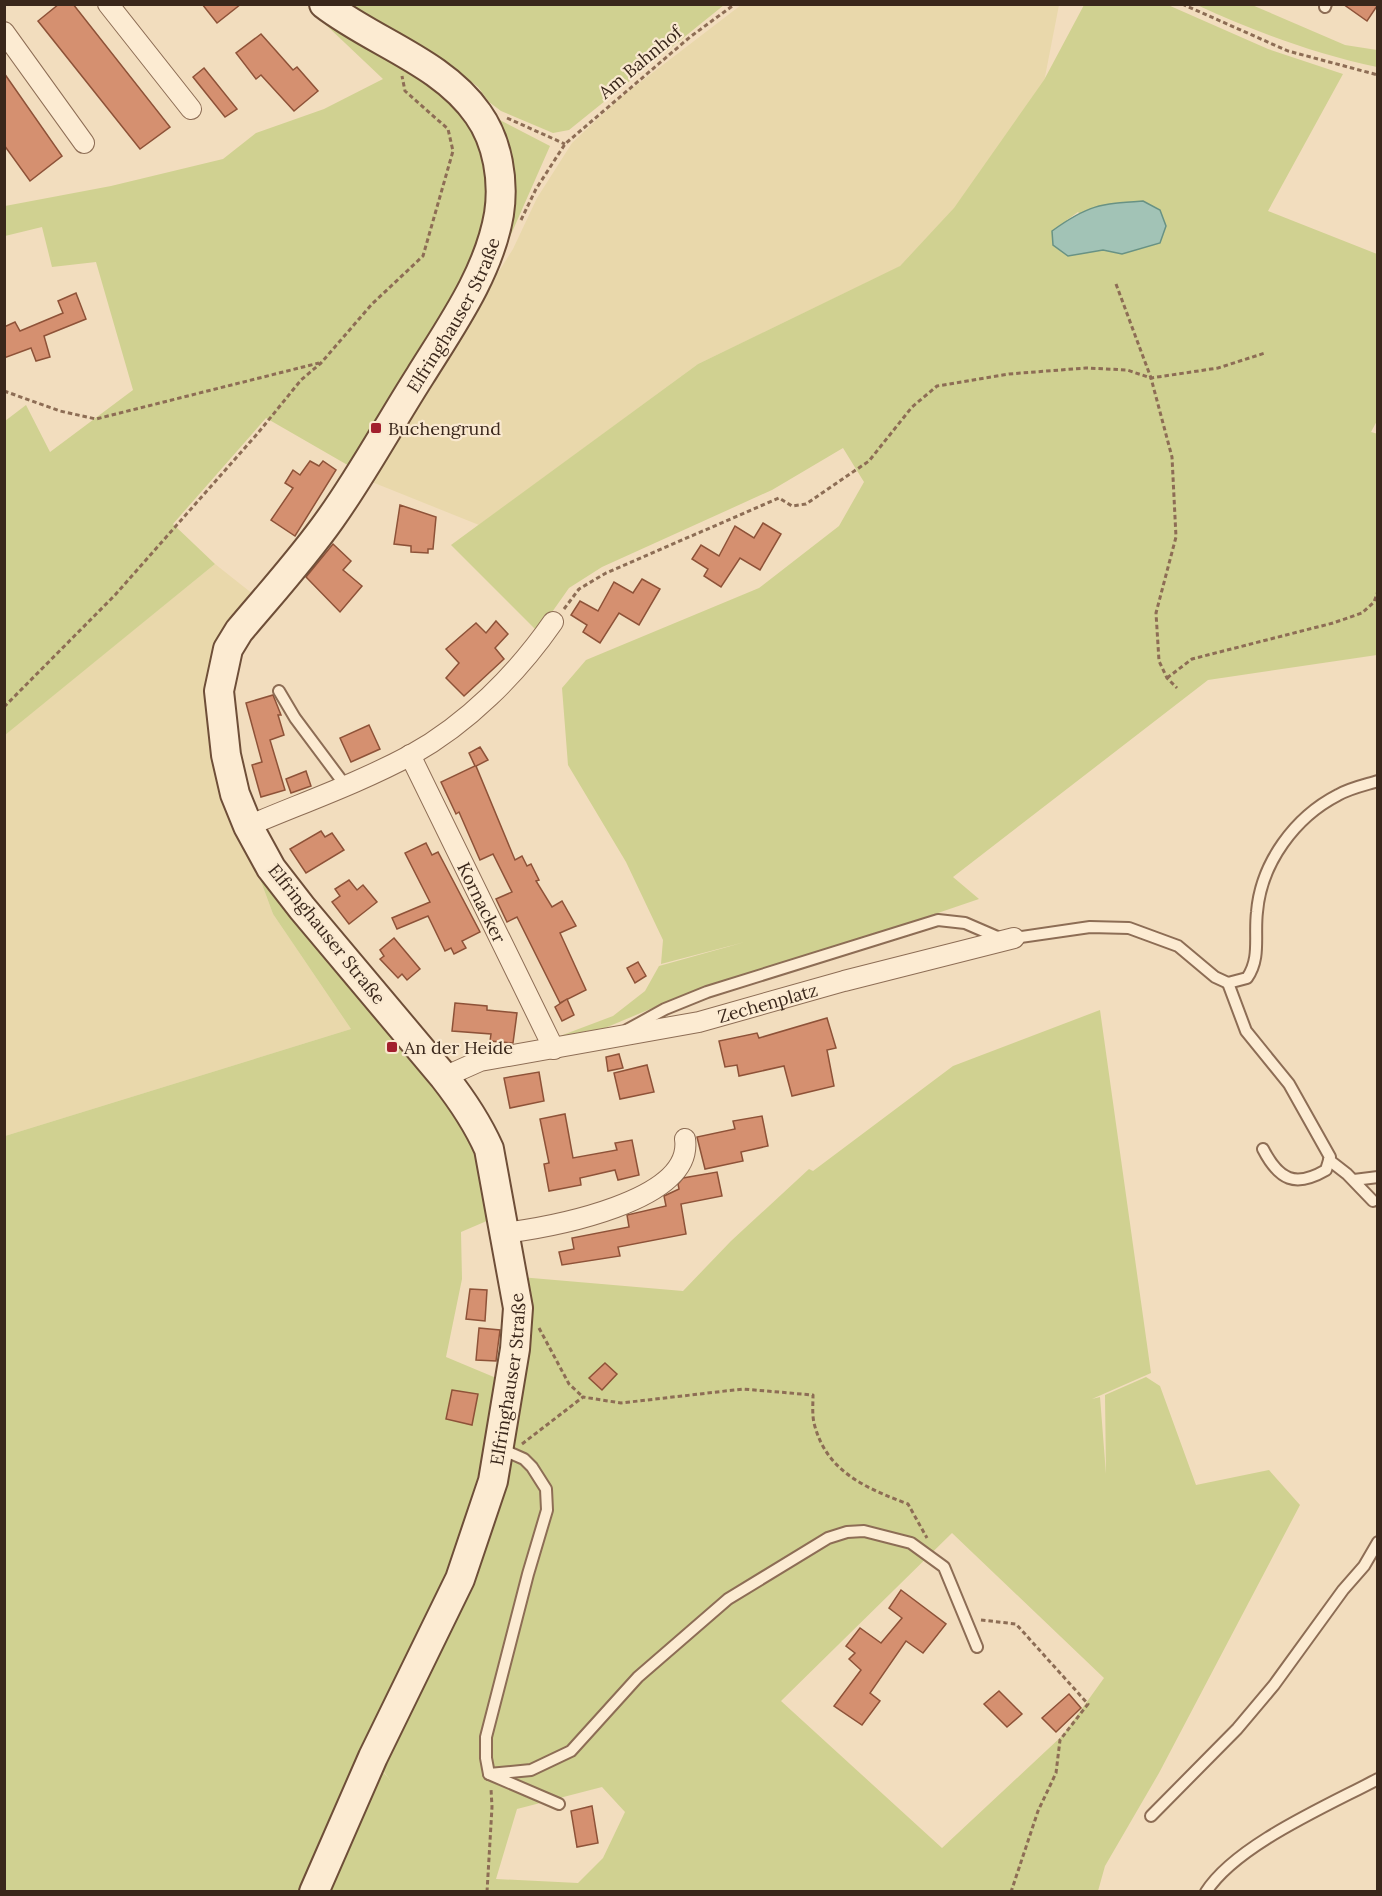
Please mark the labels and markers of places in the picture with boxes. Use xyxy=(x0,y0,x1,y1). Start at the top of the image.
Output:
place label: Buchengrund xyxy=(388,417,501,440)
marker: Buchengrund xyxy=(369,421,383,435)
place label: An der Heide xyxy=(403,1036,513,1059)
marker: An der Heide xyxy=(385,1040,399,1054)

